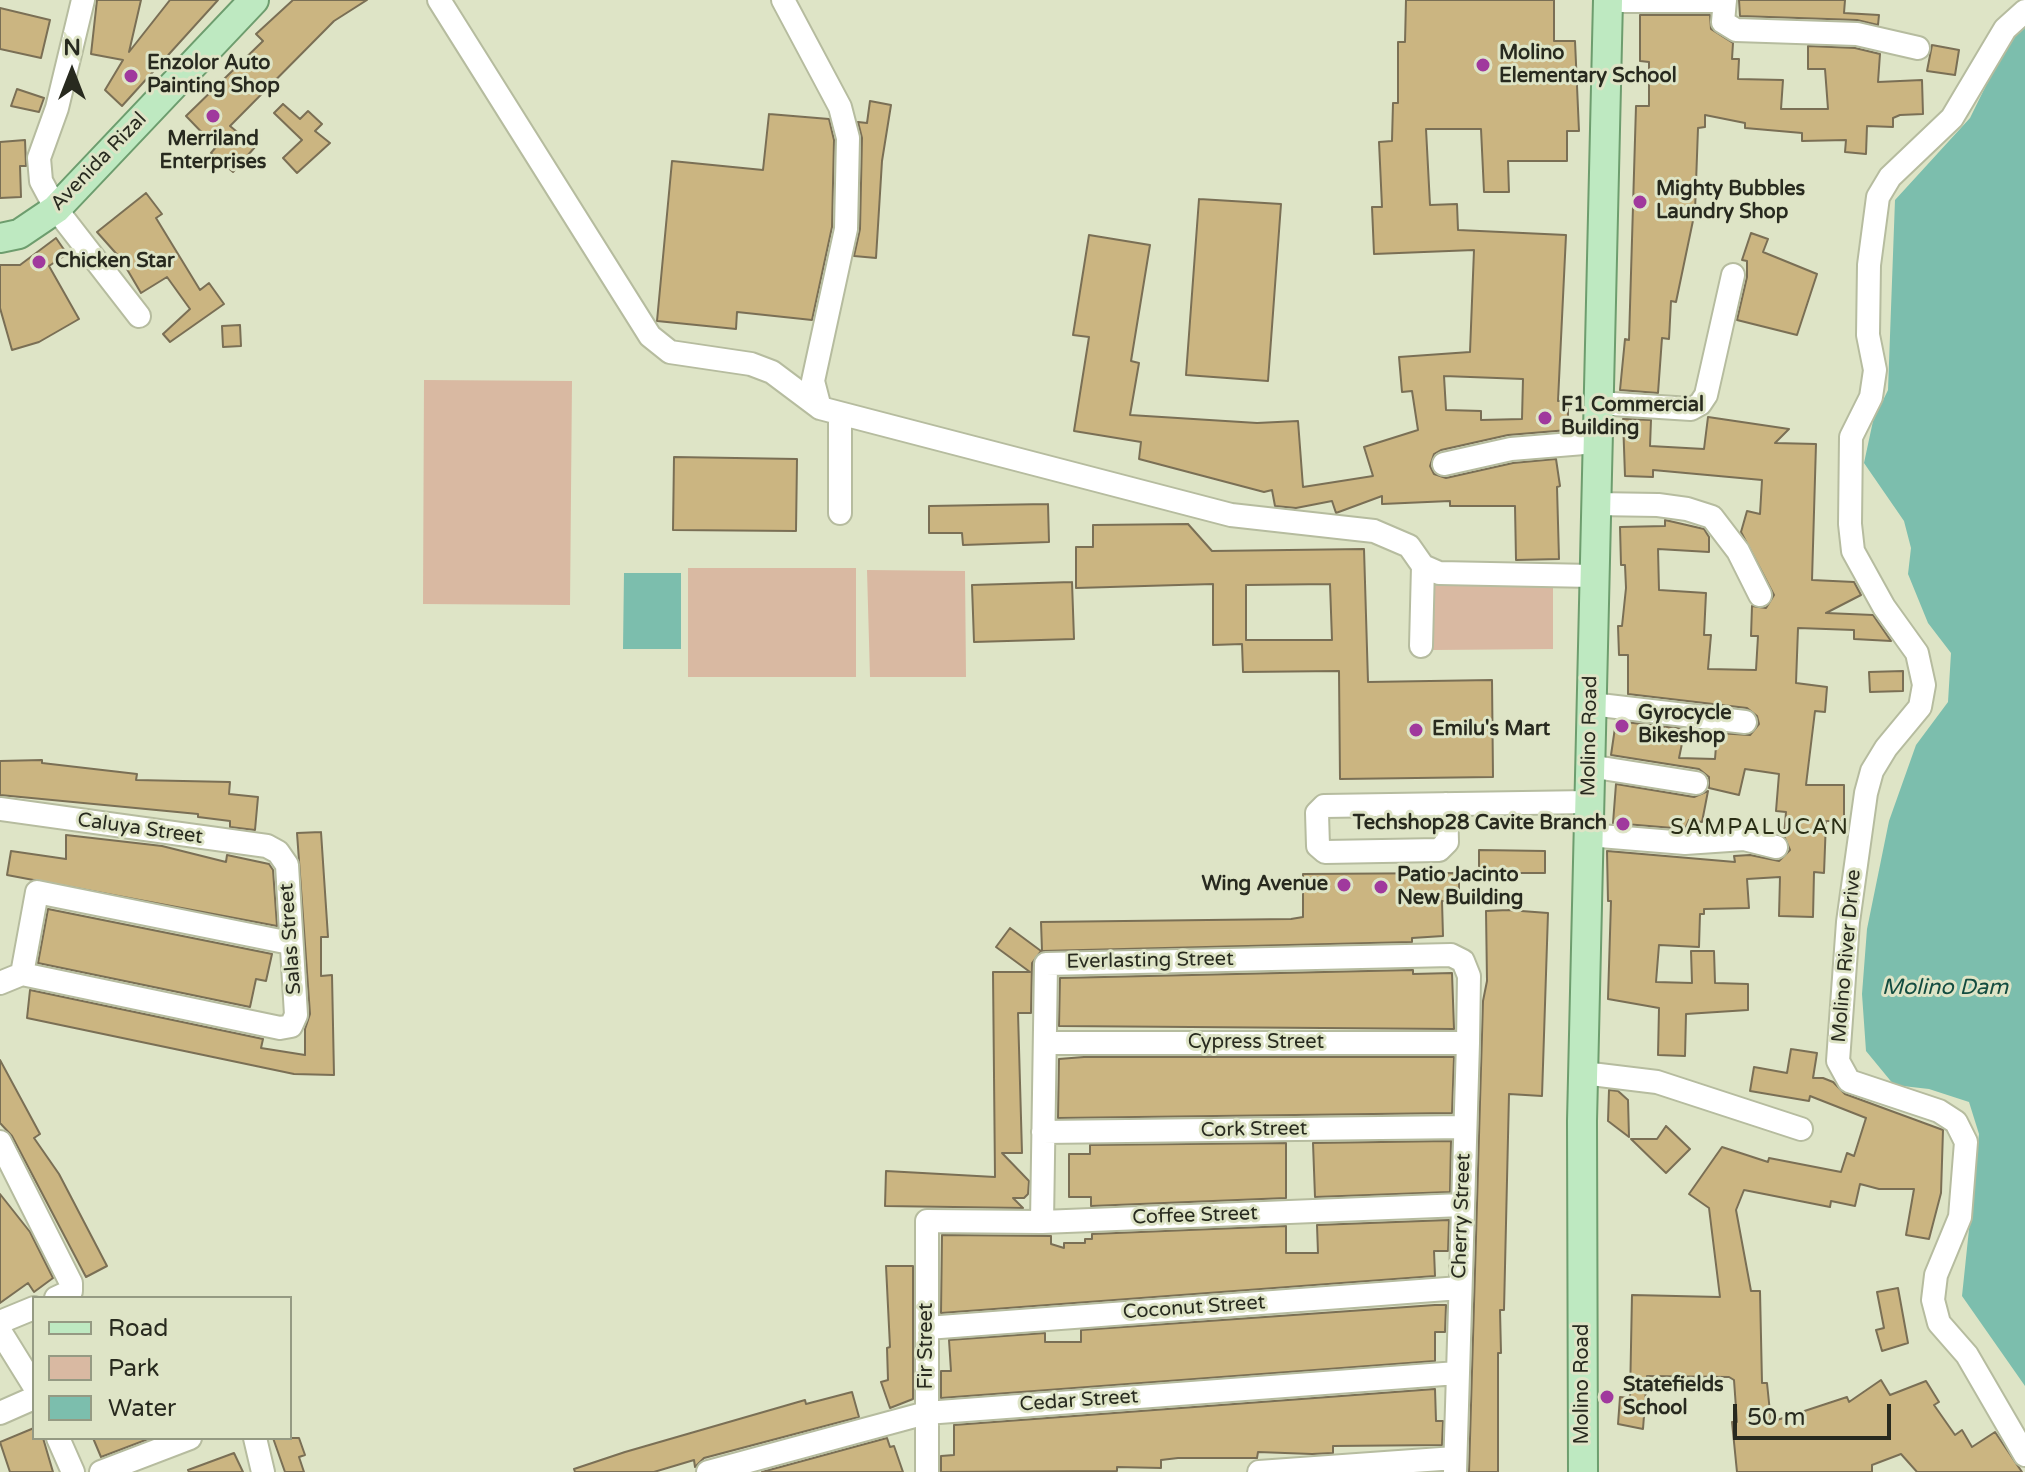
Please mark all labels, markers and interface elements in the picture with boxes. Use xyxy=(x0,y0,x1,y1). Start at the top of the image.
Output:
north arrow xyxy=(32,32,112,112)
text: N xyxy=(63,35,81,61)
place label: Molino Elementary School xyxy=(1499,42,1677,89)
place label: Enzolor Auto Painting Shop xyxy=(147,52,280,99)
marker: Molino Elementary School xyxy=(1474,56,1492,74)
marker: Enzolor Auto Painting Shop xyxy=(122,67,140,85)
marker: Merriland Enterprises xyxy=(204,107,222,125)
street label: Avenida Rizal xyxy=(46,108,152,216)
place label: Merriland Enterprises xyxy=(160,128,266,175)
place label: Mighty Bubbles Laundry Shop xyxy=(1656,178,1805,225)
marker: Mighty Bubbles Laundry Shop xyxy=(1631,193,1649,211)
place label: Chicken Star xyxy=(55,250,175,274)
marker: Chicken Star xyxy=(30,253,48,271)
place label: F1 Commercial Building xyxy=(1561,394,1704,441)
marker: F1 Commercial Building xyxy=(1536,409,1554,427)
street label: Molino Road xyxy=(1577,675,1603,797)
place label: Gyrocycle Bikeshop xyxy=(1638,702,1732,749)
marker: Gyrocycle Bikeshop xyxy=(1613,717,1631,735)
place label: Emilu's Mart xyxy=(1432,718,1550,742)
marker: Emilu's Mart xyxy=(1407,721,1425,739)
street label: Caluya Street xyxy=(76,808,204,850)
place label: Techshop28 Cavite Branch xyxy=(1353,812,1607,836)
marker: Techshop28 Cavite Branch xyxy=(1614,815,1632,833)
district label: SAMPALUCAN xyxy=(1670,815,1850,841)
place label: Patio Jacinto New Building xyxy=(1397,864,1523,911)
street label: Molino River Drive xyxy=(1827,868,1867,1044)
place label: Wing Avenue xyxy=(1201,873,1328,897)
marker: Wing Avenue xyxy=(1335,876,1353,894)
marker: Patio Jacinto New Building xyxy=(1372,878,1390,896)
street label: Salas Street xyxy=(275,882,307,996)
street label: Everlasting Street xyxy=(1066,948,1234,974)
water label: Molino Dam xyxy=(1882,975,2008,1001)
street label: Cypress Street xyxy=(1188,1031,1324,1055)
street label: Cork Street xyxy=(1200,1117,1308,1143)
street label: Cherry Street xyxy=(1448,1153,1476,1279)
street label: Coffee Street xyxy=(1132,1202,1258,1230)
street label: Coconut Street xyxy=(1122,1291,1266,1325)
legend xyxy=(32,1296,292,1440)
street label: Fir Street xyxy=(915,1303,939,1389)
text: Road xyxy=(108,1314,168,1343)
street label: Molino Road xyxy=(1571,1324,1595,1444)
text: Park xyxy=(108,1354,159,1383)
place label: Statefields School xyxy=(1623,1374,1724,1421)
street label: Cedar Street xyxy=(1019,1385,1139,1417)
marker: Statefields School xyxy=(1598,1388,1616,1406)
scale bar xyxy=(1737,1388,1895,1438)
text: Water xyxy=(108,1394,176,1423)
text: 50 m xyxy=(1747,1403,1805,1432)

